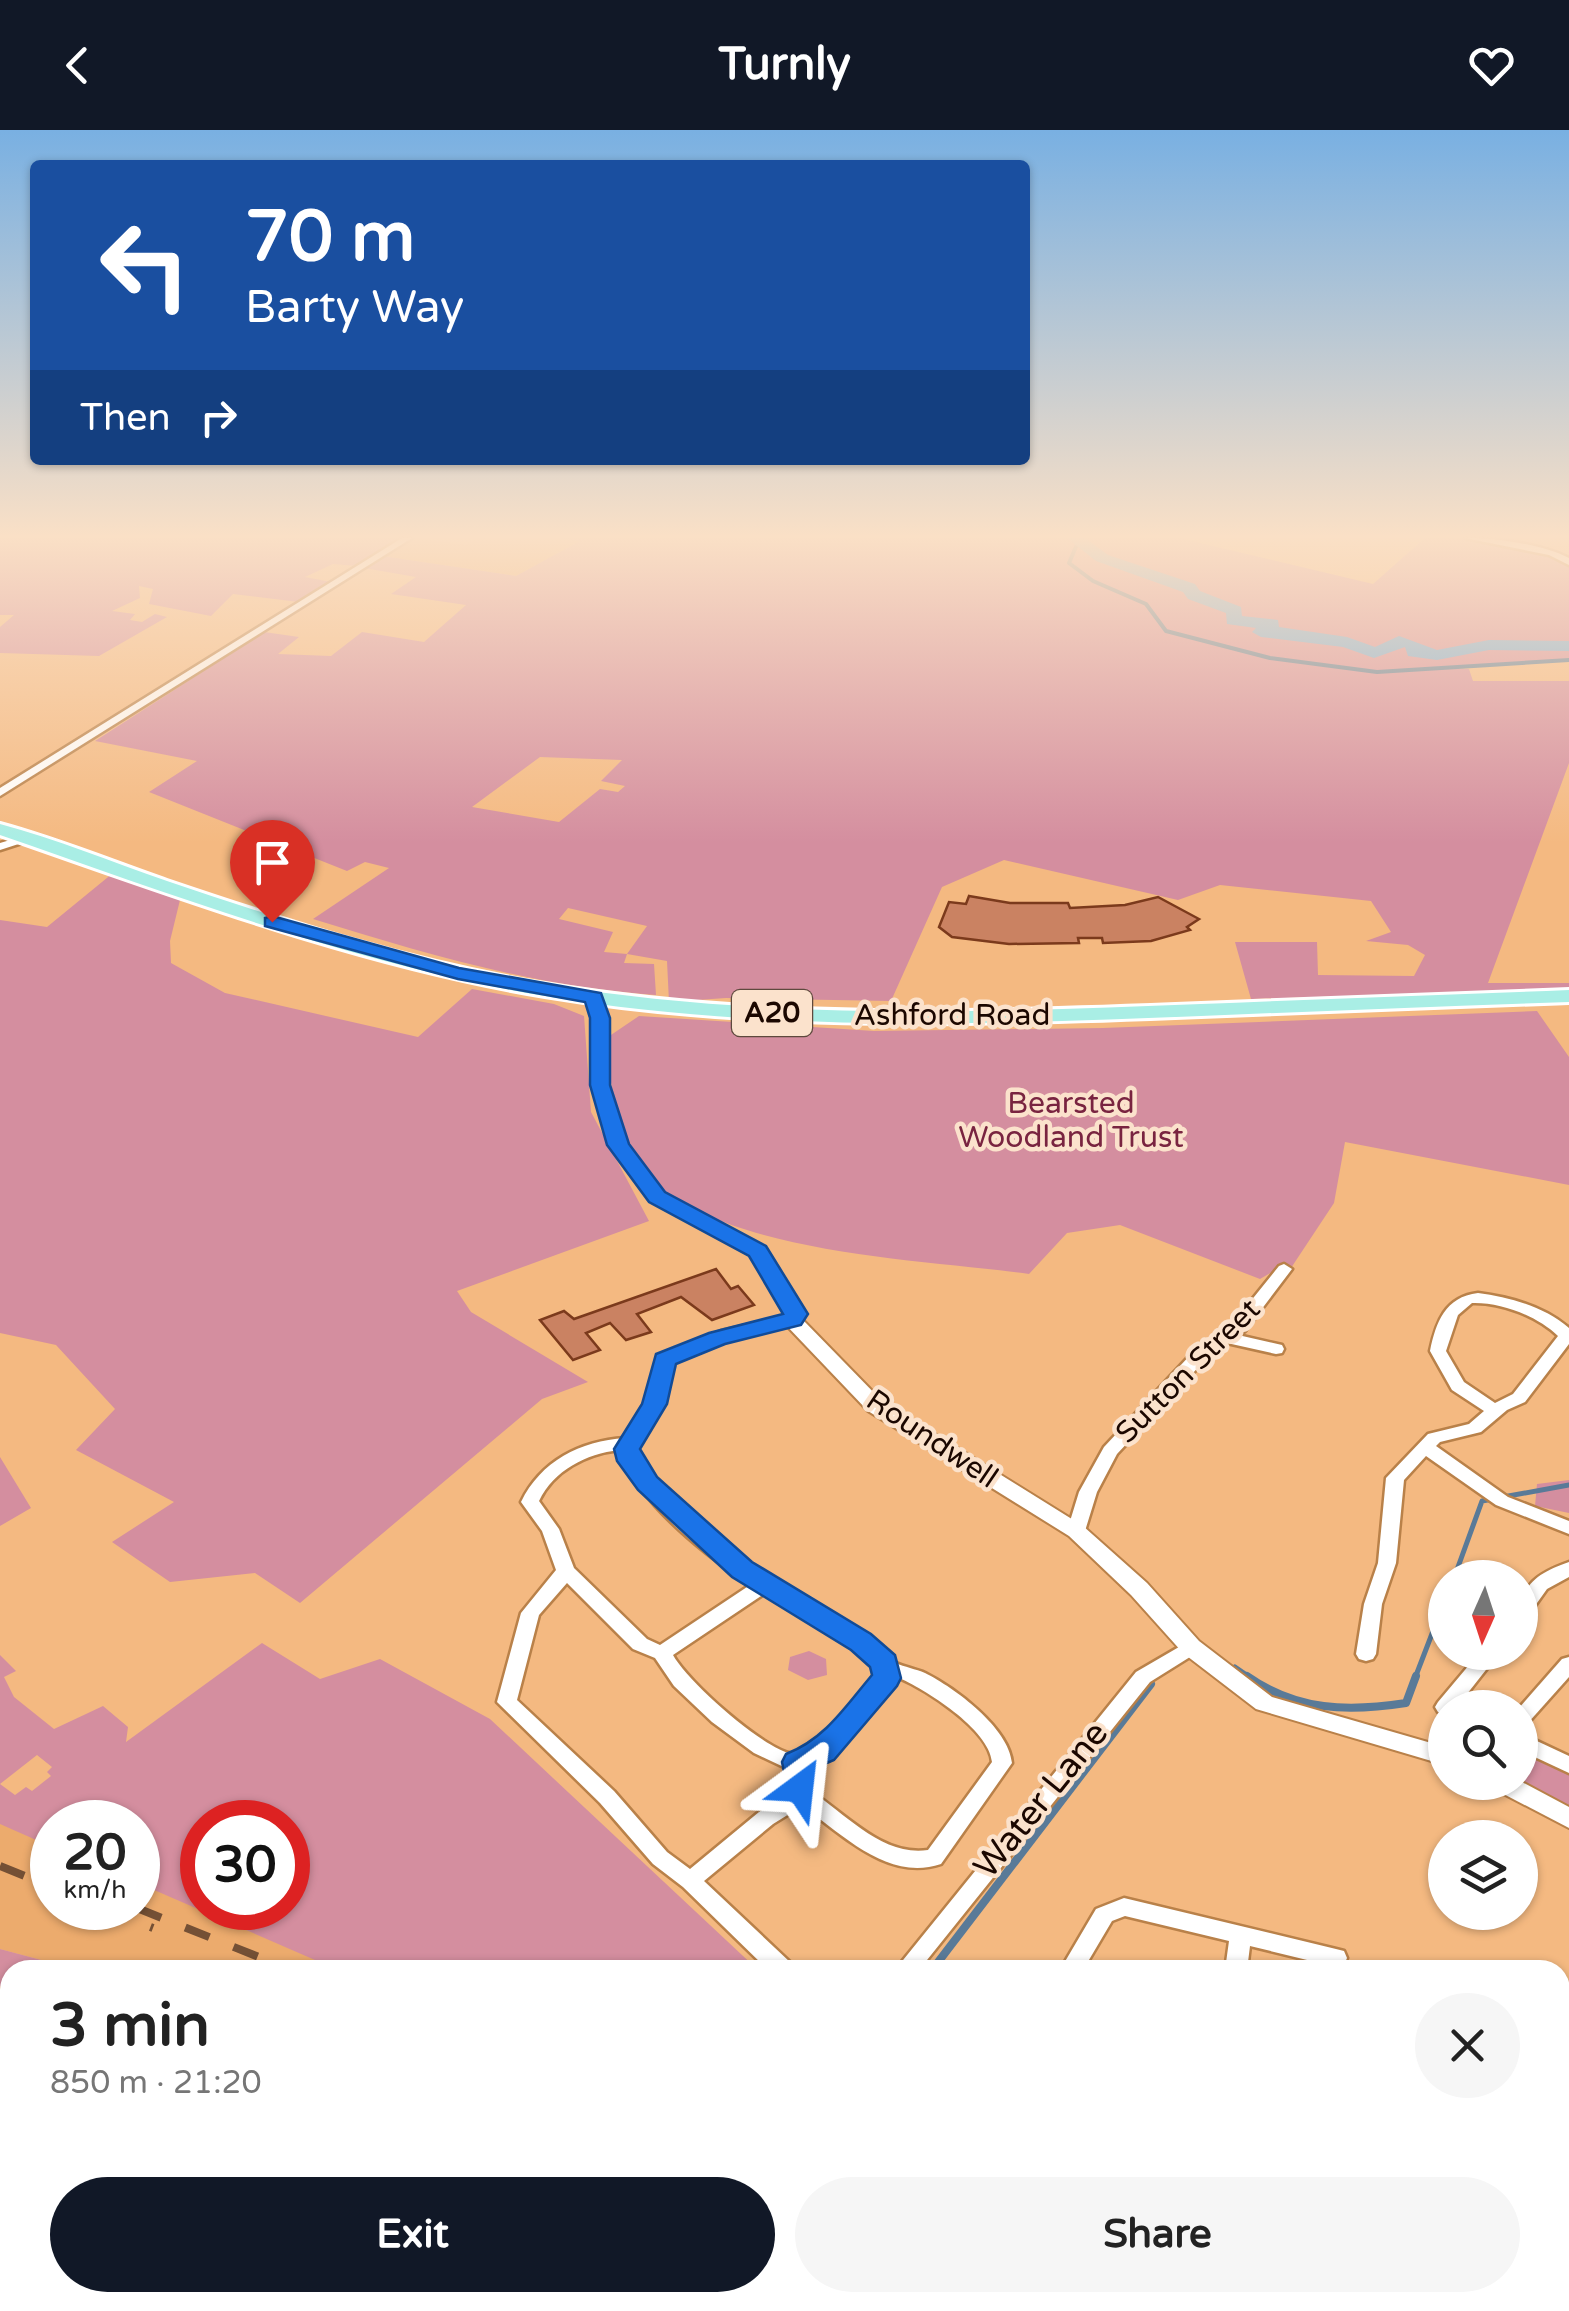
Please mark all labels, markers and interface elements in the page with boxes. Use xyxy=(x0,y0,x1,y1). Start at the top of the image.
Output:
icon: back xyxy=(50,38,105,93)
text: Turnly xyxy=(718,38,851,92)
icon: heart xyxy=(1464,38,1519,93)
text: 70 m xyxy=(245,196,415,280)
icon: left xyxy=(80,200,210,330)
text: Barty Way xyxy=(245,281,464,335)
icon: right xyxy=(191,390,246,445)
text: Then xyxy=(80,395,171,441)
pin xyxy=(230,820,315,923)
icon: arrive xyxy=(245,835,300,890)
road number: A20 xyxy=(732,990,812,1036)
street label: Ashford Road xyxy=(854,997,1050,1034)
park label: Bearsted Woodland Trust xyxy=(958,1085,1184,1156)
street label: Sutton Street xyxy=(1108,1291,1268,1451)
street label: Roundwell xyxy=(859,1382,1005,1496)
north arrow xyxy=(1428,1560,1538,1670)
map controls xyxy=(1428,1560,1538,1930)
button: search xyxy=(1428,1690,1538,1800)
street label: Water Lane xyxy=(965,1713,1117,1887)
position arrow xyxy=(748,1736,852,1840)
speed limit sign: 30 xyxy=(180,1800,310,1930)
button: layers xyxy=(1428,1820,1538,1930)
text: 20 xyxy=(64,1823,126,1883)
text: km/h xyxy=(64,1875,126,1905)
text: 3 min xyxy=(50,1990,210,2062)
button: close xyxy=(1415,1993,1520,2098)
text: 850 m · 21:20 xyxy=(50,2064,262,2102)
button: Exit xyxy=(50,2177,775,2292)
button: Share xyxy=(795,2177,1520,2292)

